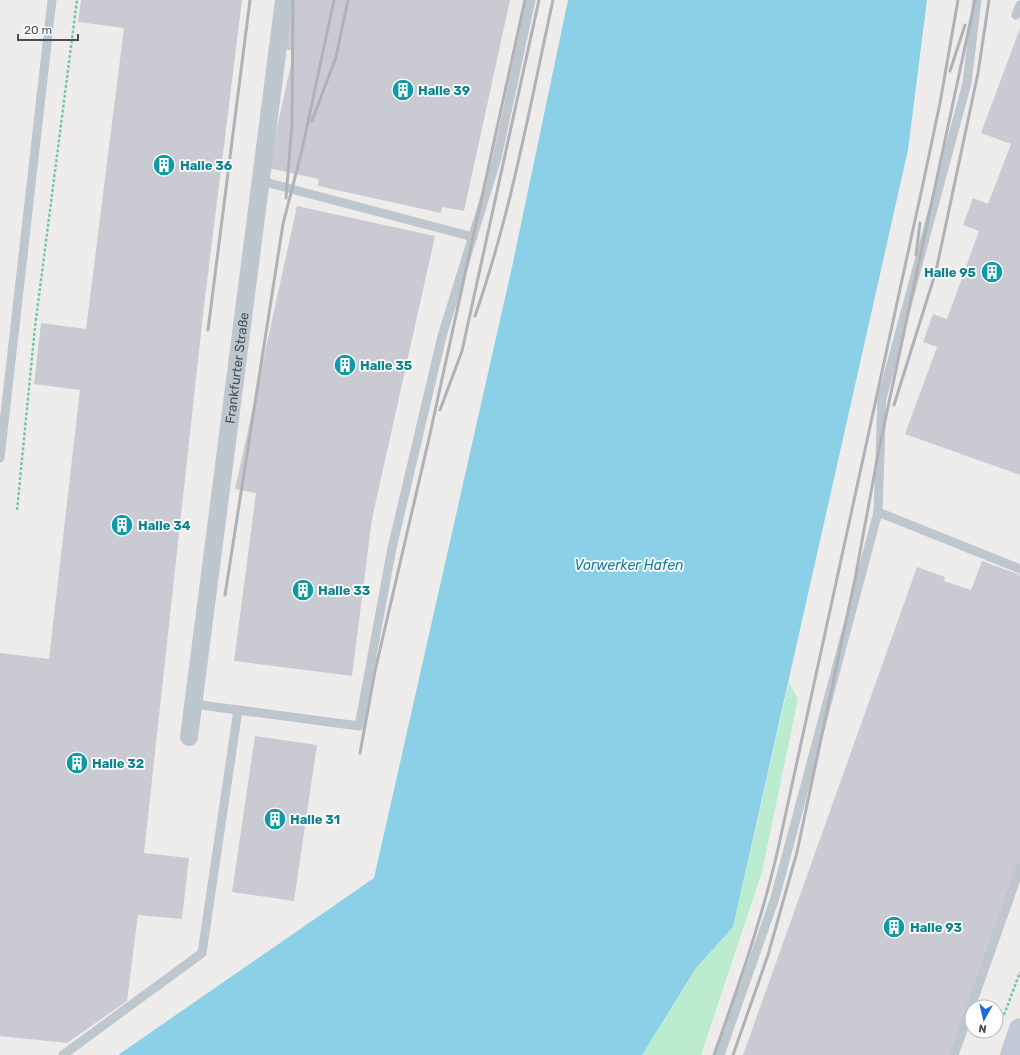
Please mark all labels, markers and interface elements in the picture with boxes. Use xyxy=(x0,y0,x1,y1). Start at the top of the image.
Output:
scale bar xyxy=(18,16,78,42)
text: 20 m xyxy=(24,23,52,37)
building icon: Halle 39 xyxy=(390,77,416,103)
place label: Halle 39 xyxy=(418,83,470,98)
building icon: Halle 36 xyxy=(151,152,177,178)
place label: Halle 36 xyxy=(180,158,233,173)
building icon: Halle 95 xyxy=(979,259,1005,285)
place label: Halle 95 xyxy=(924,265,976,280)
street label: Frankfurter Straße xyxy=(222,311,252,425)
building icon: Halle 35 xyxy=(332,352,358,378)
place label: Halle 35 xyxy=(360,358,412,373)
building icon: Halle 34 xyxy=(109,512,135,538)
place label: Halle 34 xyxy=(138,518,191,533)
water label: Vorwerker Hafen xyxy=(574,557,684,574)
building icon: Halle 33 xyxy=(290,577,316,603)
place label: Halle 33 xyxy=(318,583,371,598)
building icon: Halle 32 xyxy=(64,750,90,776)
place label: Halle 32 xyxy=(92,756,144,771)
building icon: Halle 31 xyxy=(262,806,288,832)
place label: Halle 31 xyxy=(290,812,340,827)
building icon: Halle 93 xyxy=(881,914,907,940)
place label: Halle 93 xyxy=(910,920,963,935)
north arrow xyxy=(964,999,1004,1039)
text: N xyxy=(978,1021,988,1035)

